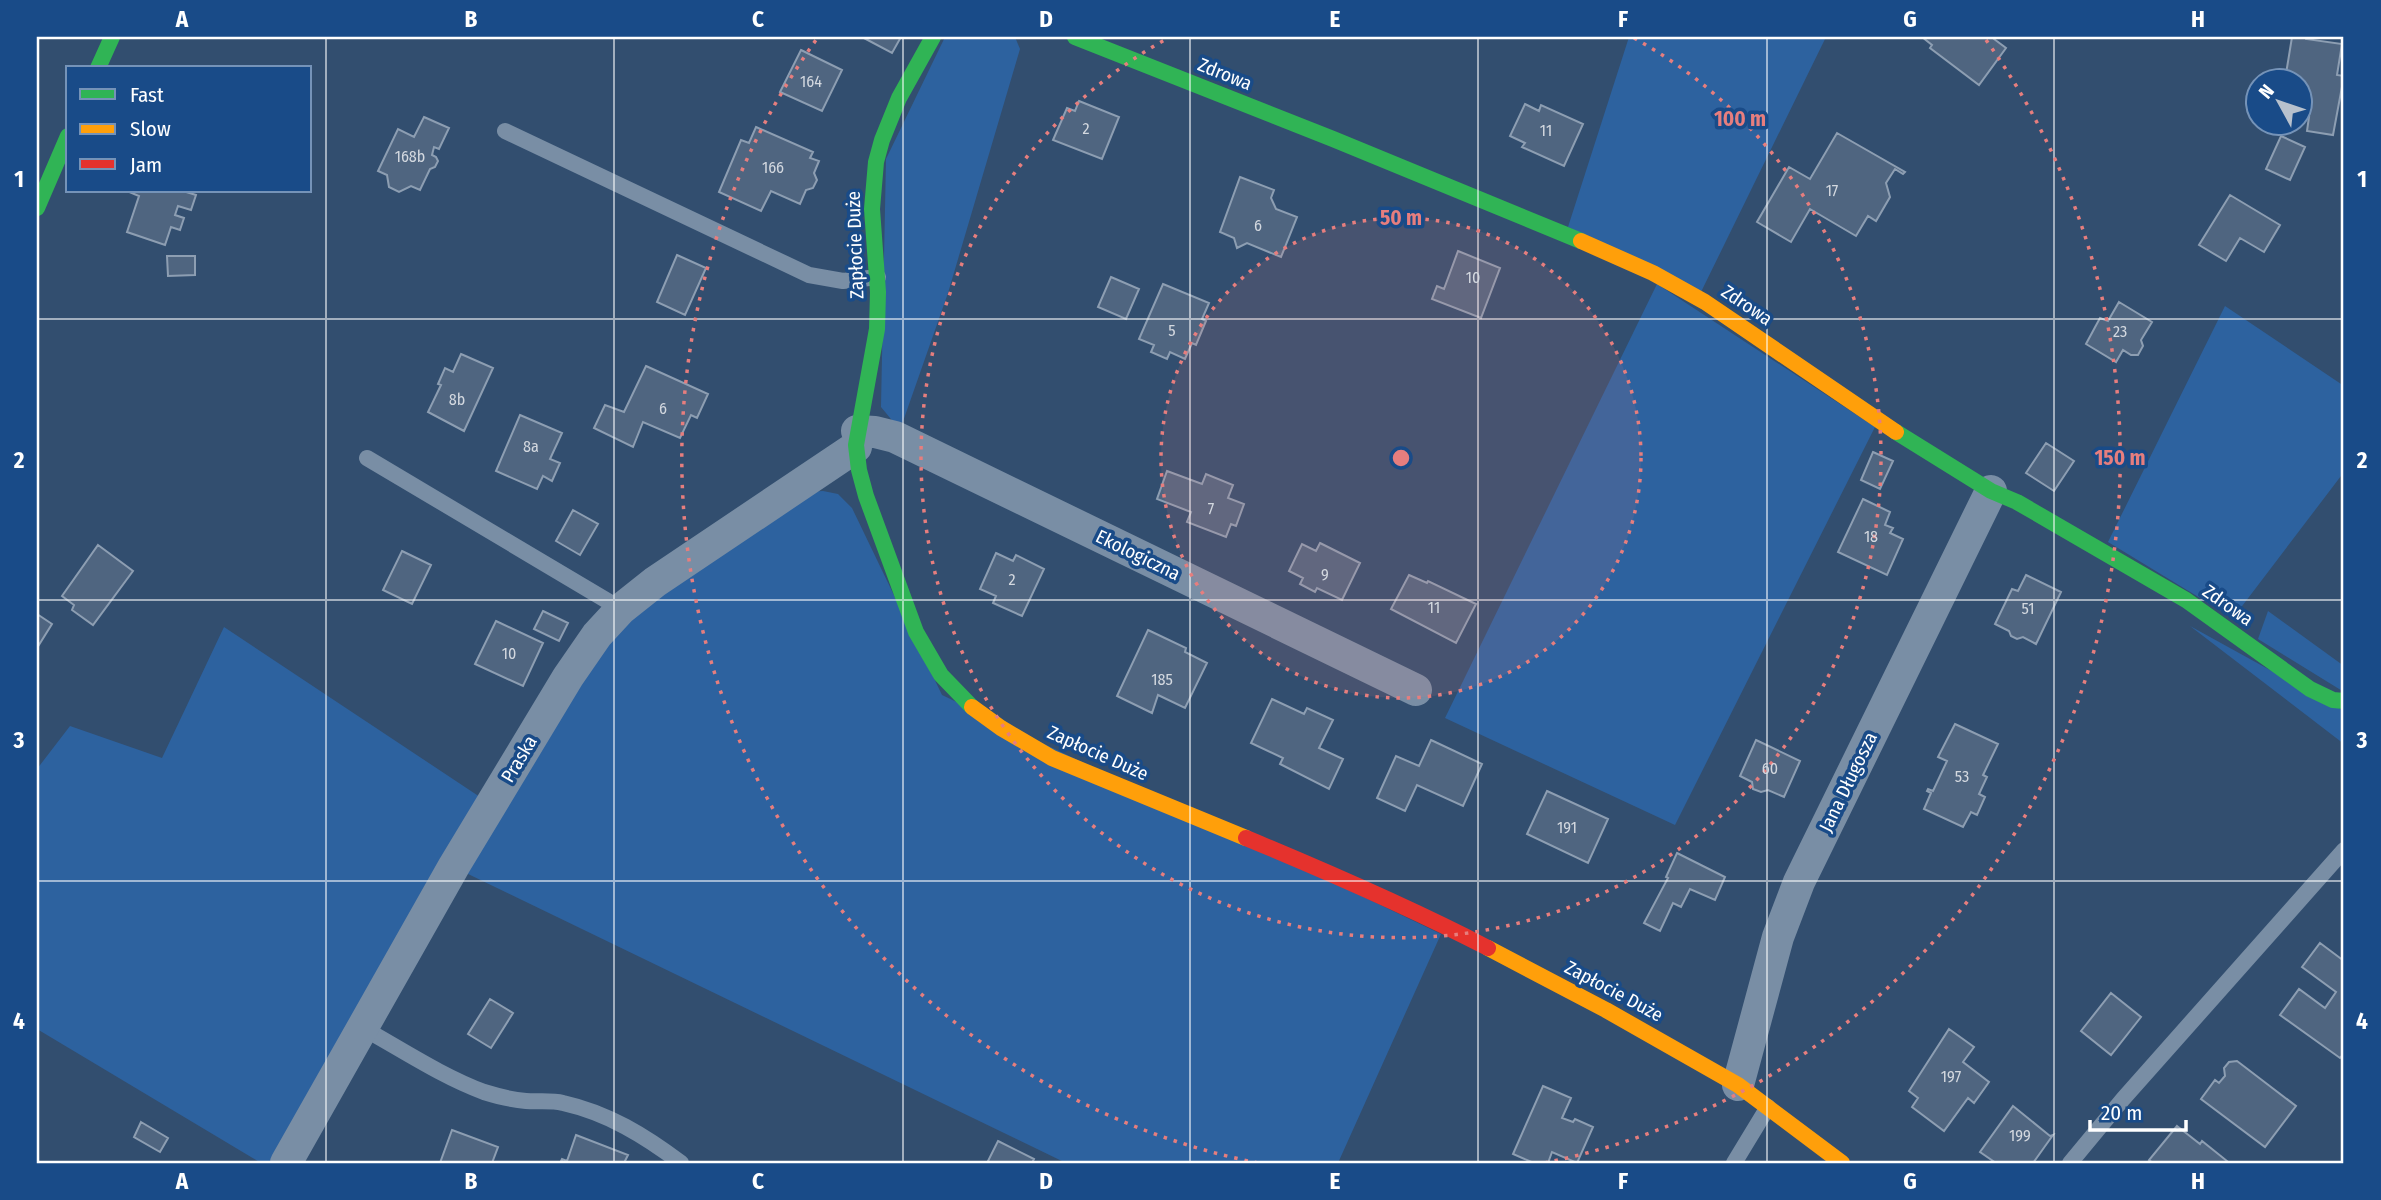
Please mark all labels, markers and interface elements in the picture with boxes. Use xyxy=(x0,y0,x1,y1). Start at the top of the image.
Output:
text: A xyxy=(175,5,189,33)
text: B xyxy=(465,5,478,33)
text: C xyxy=(752,5,764,33)
text: D xyxy=(1039,5,1053,33)
text: E xyxy=(1330,5,1341,33)
text: F xyxy=(1618,5,1628,33)
text: G xyxy=(1903,5,1917,33)
text: H xyxy=(2191,5,2205,33)
street label: Zdrowa xyxy=(1195,53,1255,95)
legend xyxy=(66,66,312,192)
north arrow xyxy=(2244,66,2314,136)
house number: 164 xyxy=(800,72,822,91)
text: N xyxy=(2254,80,2279,103)
text: Fast xyxy=(130,82,164,108)
text: 100 m xyxy=(1714,106,1766,132)
text: Slow xyxy=(130,116,171,142)
house number: 2 xyxy=(1082,119,1090,138)
house number: 11 xyxy=(1540,121,1552,140)
house number: 168b xyxy=(395,147,425,166)
text: Jam xyxy=(130,152,162,178)
house number: 166 xyxy=(762,158,784,177)
text: 1 xyxy=(14,165,24,193)
text: 1 xyxy=(2357,165,2367,193)
house number: 17 xyxy=(1826,181,1839,200)
street label: Zapłocie Duże xyxy=(842,191,868,299)
text: 50 m xyxy=(1380,205,1422,231)
house number: 6 xyxy=(1254,216,1262,235)
house number: 10 xyxy=(1466,268,1480,287)
street label: Zdrowa xyxy=(1717,280,1777,330)
house number: 5 xyxy=(1168,321,1176,340)
house number: 23 xyxy=(2113,322,2127,341)
house number: 8b xyxy=(449,390,465,409)
house number: 6 xyxy=(659,399,667,418)
house number: 8a xyxy=(523,437,539,456)
text: 150 m xyxy=(2094,445,2146,471)
text: 2 xyxy=(13,446,25,474)
centre of rings xyxy=(1389,446,1413,470)
text: 2 xyxy=(2356,446,2368,474)
house number: 7 xyxy=(1208,499,1215,518)
street label: Ekologiczna xyxy=(1092,525,1184,585)
house number: 18 xyxy=(1864,527,1878,546)
house number: 9 xyxy=(1321,565,1329,584)
house number: 2 xyxy=(1008,570,1016,589)
street label: Zdrowa xyxy=(2198,579,2258,631)
house number: 11 xyxy=(1428,598,1440,617)
house number: 51 xyxy=(2022,599,2034,618)
house number: 10 xyxy=(502,644,516,663)
house number: 185 xyxy=(1151,670,1173,689)
street label: Zapłocie Duże xyxy=(1044,721,1152,785)
text: 3 xyxy=(13,726,25,754)
text: 3 xyxy=(2356,726,2368,754)
street label: Jana Długosza xyxy=(1814,728,1882,836)
street label: Praska xyxy=(496,731,542,787)
house number: 60 xyxy=(1762,759,1778,778)
house number: 53 xyxy=(1955,767,1969,786)
house number: 191 xyxy=(1557,818,1577,837)
street label: Zapłocie Duże xyxy=(1561,956,1667,1026)
text: 4 xyxy=(13,1007,25,1035)
text: 4 xyxy=(2356,1007,2368,1035)
house number: 197 xyxy=(1941,1067,1962,1086)
scale bar xyxy=(2090,1088,2187,1132)
text: 20 m xyxy=(2101,1100,2142,1126)
house number: 199 xyxy=(2009,1126,2031,1145)
text: A xyxy=(175,1167,189,1195)
text: B xyxy=(465,1167,478,1195)
text: C xyxy=(752,1167,764,1195)
text: D xyxy=(1039,1167,1053,1195)
text: E xyxy=(1330,1167,1341,1195)
text: F xyxy=(1618,1167,1628,1195)
text: G xyxy=(1903,1167,1917,1195)
text: H xyxy=(2191,1167,2205,1195)

